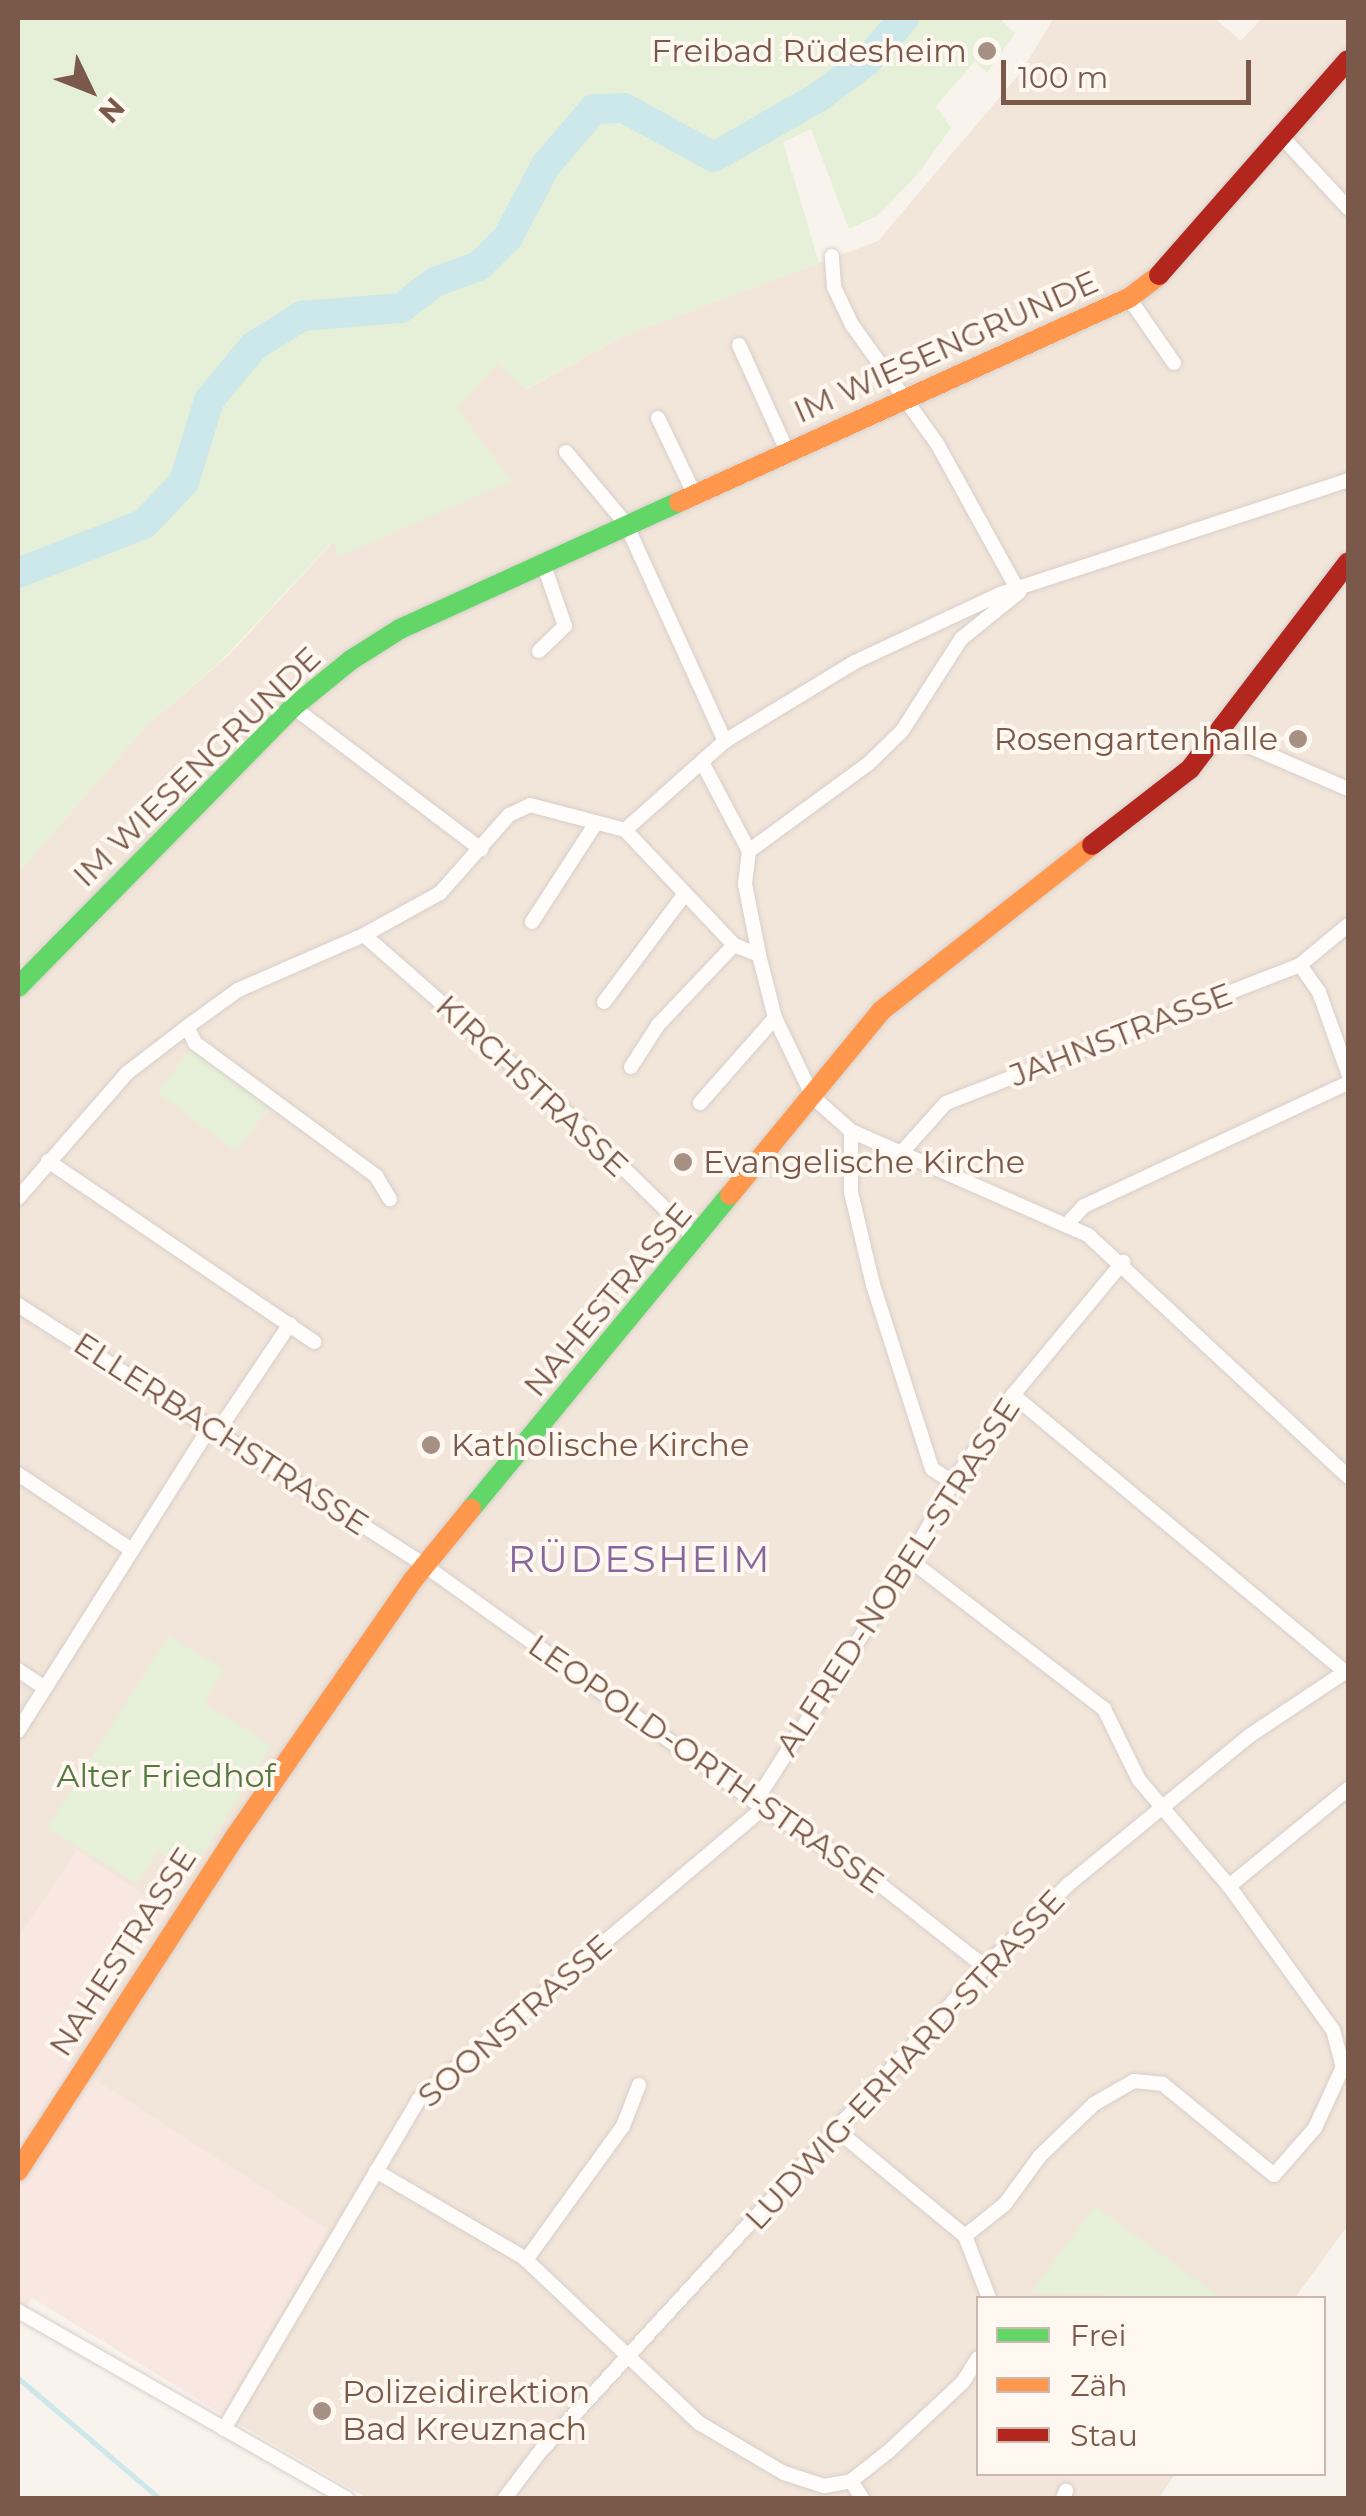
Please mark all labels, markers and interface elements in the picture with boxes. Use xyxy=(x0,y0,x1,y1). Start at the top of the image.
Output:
place label: Freibad Rüdesheim xyxy=(651,32,967,70)
north arrow xyxy=(40,40,140,140)
marker: Freibad Rüdesheim xyxy=(976,40,998,62)
scale bar xyxy=(1006,40,1256,102)
text: 100 m xyxy=(1018,59,1108,96)
text: N xyxy=(92,91,132,130)
street label: IM WIESENGRUNDE xyxy=(788,263,1104,431)
street label: IM WIESENGRUNDE xyxy=(65,639,329,895)
place label: Rosengartenhalle xyxy=(994,720,1278,758)
marker: Rosengartenhalle xyxy=(1287,728,1309,750)
street label: JAHNSTRASSE xyxy=(1004,975,1238,1095)
street label: KIRCHSTRASSE xyxy=(428,987,636,1185)
place label: Evangelische Kirche xyxy=(703,1143,1025,1181)
marker: Evangelische Kirche xyxy=(672,1151,694,1173)
street label: NAHESTRASSE xyxy=(516,1195,700,1405)
street label: ELLERBACHSTRASSE xyxy=(66,1324,376,1544)
street label: ALFRED-NOBEL-STRASSE xyxy=(768,1391,1028,1763)
place label: Katholische Kirche xyxy=(451,1426,749,1464)
marker: Katholische Kirche xyxy=(420,1434,442,1456)
district label: RÜDESHEIM xyxy=(508,1536,772,1582)
street label: LEOPOLD-ORTH-STRASSE xyxy=(521,1626,891,1902)
park label: Alter Friedhof xyxy=(57,1757,275,1795)
street label: NAHESTRASSE xyxy=(41,1840,205,2064)
street label: LUDWIG-ERHARD-STRASSE xyxy=(737,1882,1073,2238)
street label: SOONSTRASSE xyxy=(410,1926,620,2116)
legend xyxy=(976,2296,1326,2476)
text: Frei xyxy=(1070,2317,1127,2354)
text: Zäh xyxy=(1070,2367,1128,2404)
place label: Polizeidirektion Bad Kreuznach xyxy=(342,2374,590,2449)
marker: Polizeidirektion Bad Kreuznach xyxy=(311,2400,333,2422)
text: Stau xyxy=(1070,2417,1138,2454)

